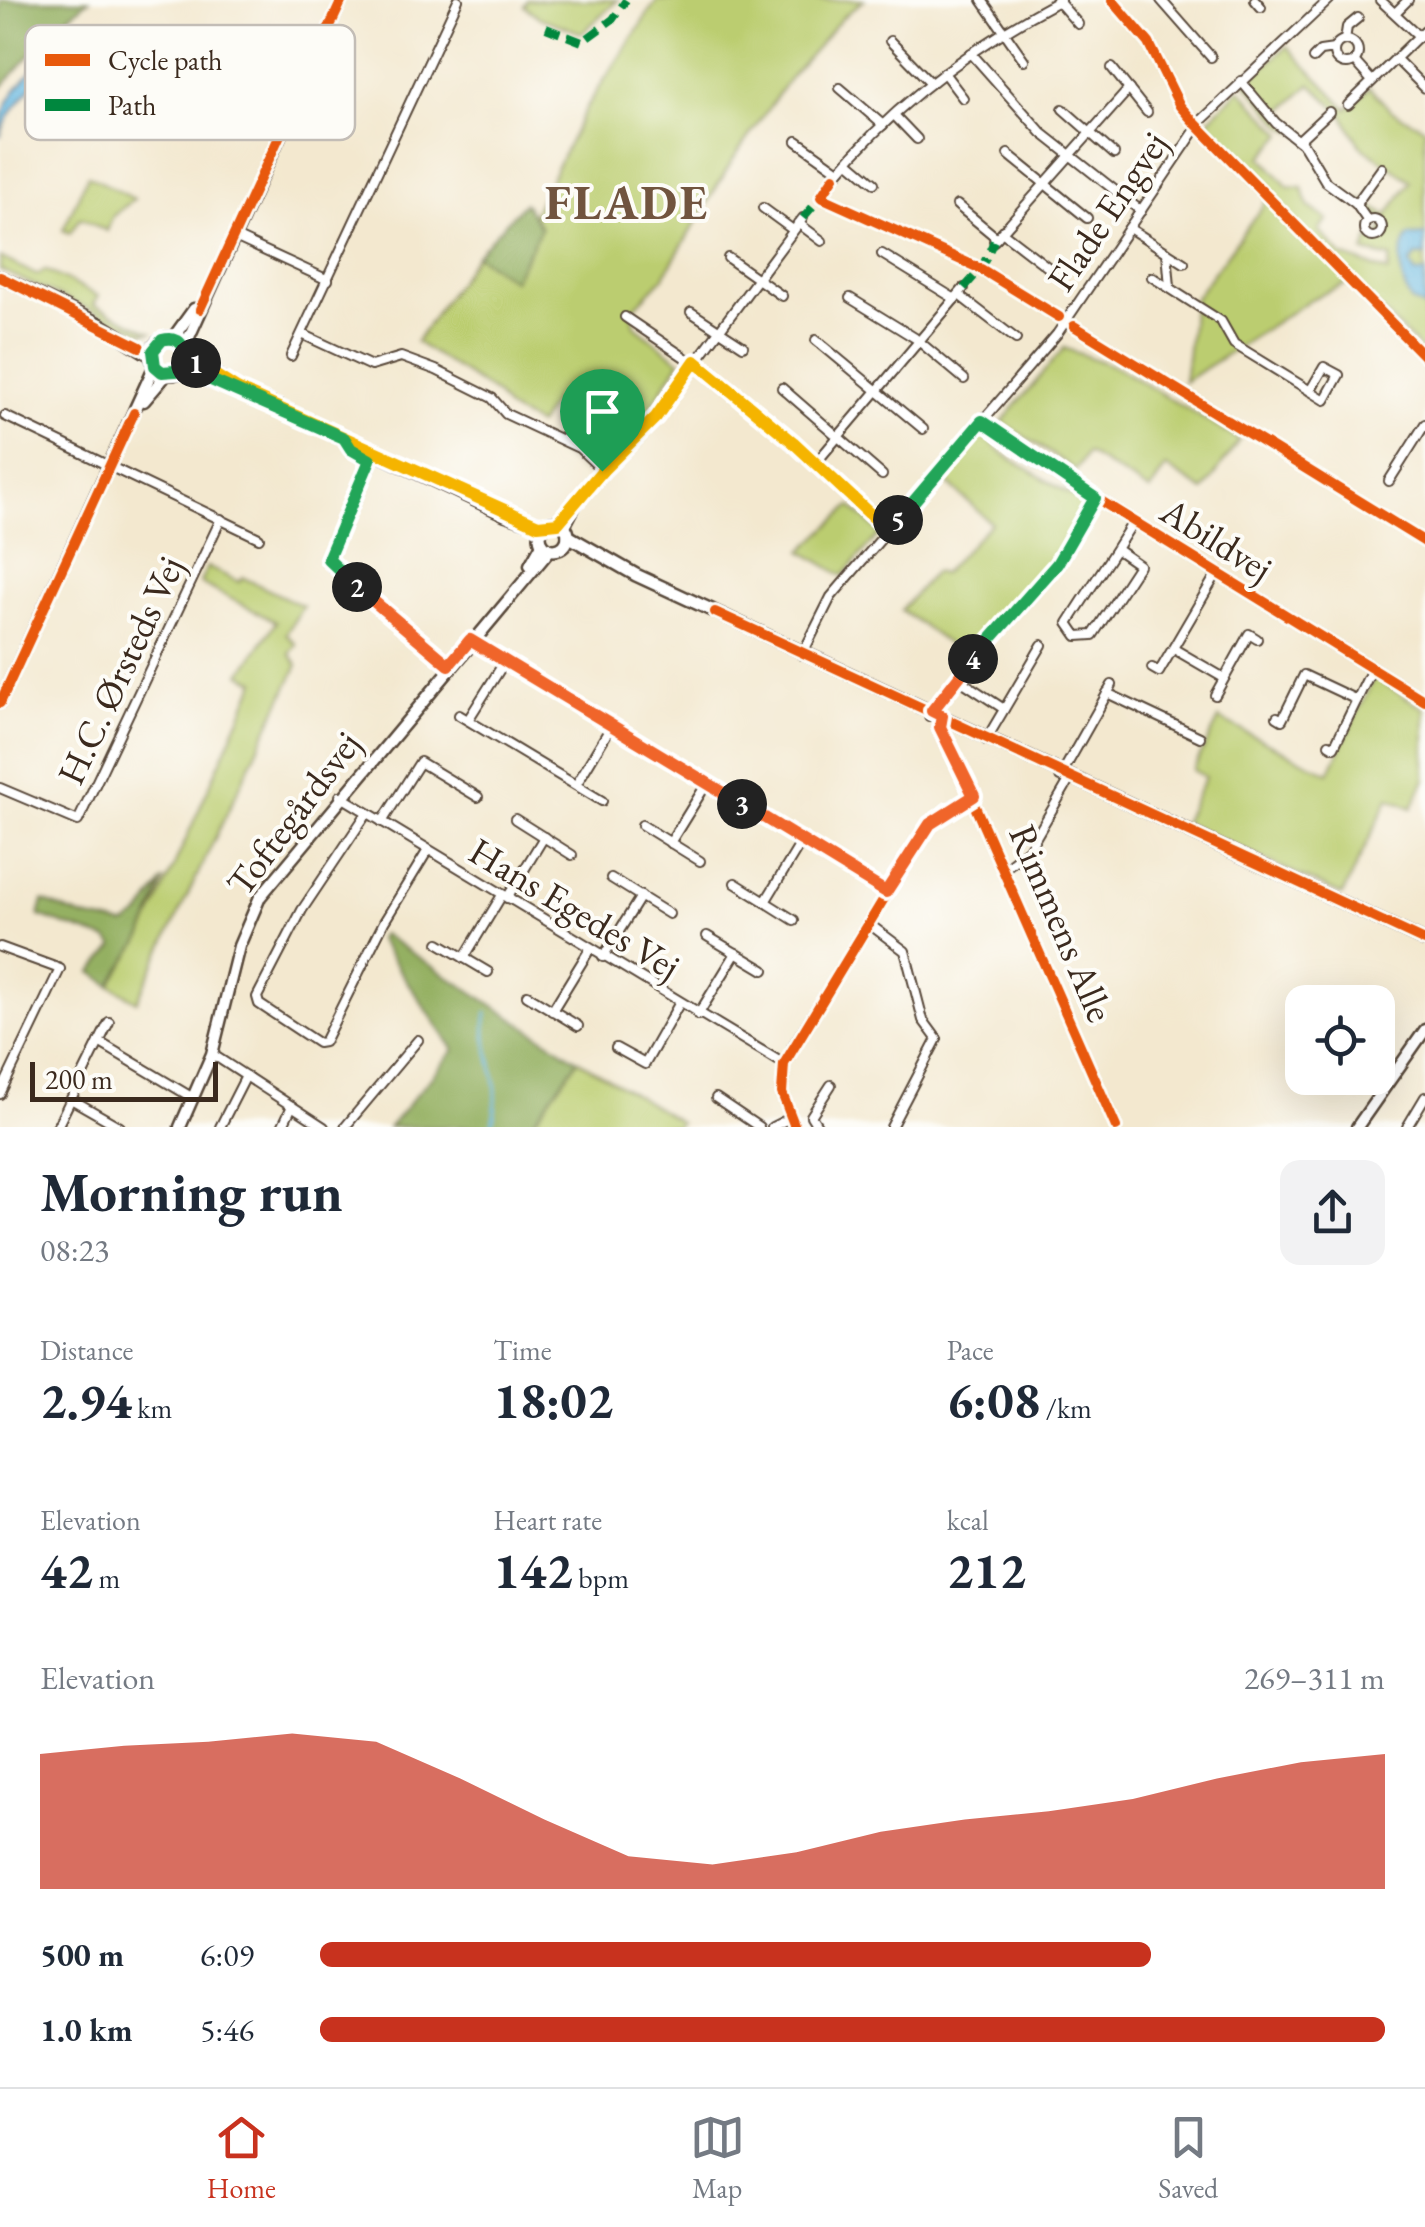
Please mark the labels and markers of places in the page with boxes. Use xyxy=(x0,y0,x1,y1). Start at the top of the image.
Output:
pin: 1 xyxy=(171,338,221,388)
pin xyxy=(560,369,645,472)
pin: 5 xyxy=(873,495,923,545)
pin: 2 xyxy=(332,562,382,612)
pin: 4 xyxy=(948,634,998,684)
pin: 3 xyxy=(717,779,767,829)

